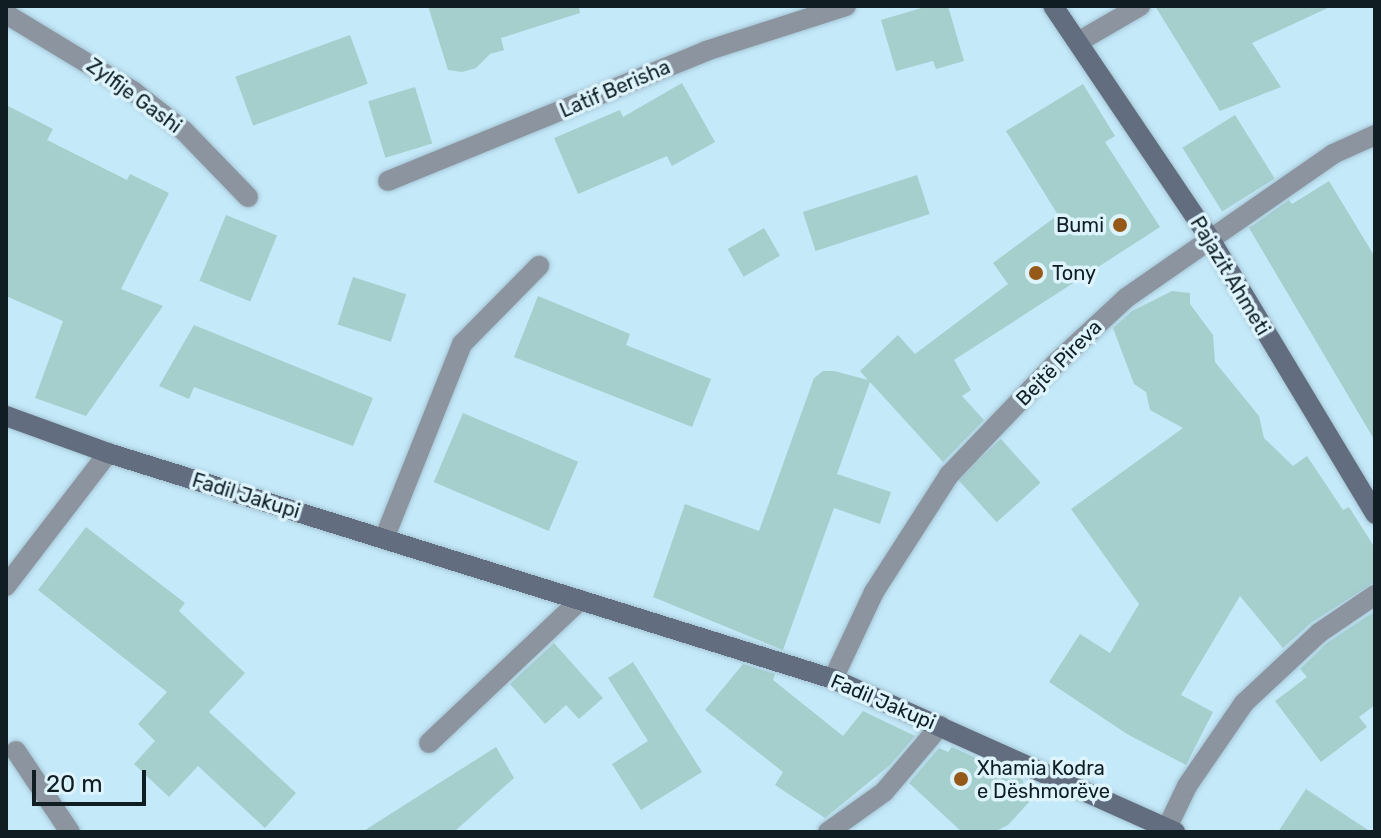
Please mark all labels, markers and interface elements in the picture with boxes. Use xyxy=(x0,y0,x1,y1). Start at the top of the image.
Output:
street label: Zylfije Gashi xyxy=(82,54,186,138)
street label: Latif Berisha xyxy=(556,55,674,123)
street label: Pajazit Ahmeti xyxy=(1185,212,1275,340)
place label: Bumi xyxy=(1056,213,1104,237)
marker: Bumi xyxy=(1111,216,1129,234)
place label: Tony xyxy=(1052,261,1096,285)
marker: Tony xyxy=(1027,264,1045,282)
street label: Bejtë Pireva xyxy=(1011,315,1107,411)
street label: Fadil Jakupi xyxy=(189,468,303,524)
street label: Fadil Jakupi xyxy=(827,669,939,735)
scale bar xyxy=(36,754,150,804)
place label: Xhamia Kodra e Dëshmorëve xyxy=(977,756,1110,803)
text: 20 m xyxy=(46,770,103,798)
marker: Xhamia Kodra e Dëshmorëve xyxy=(952,770,970,788)

